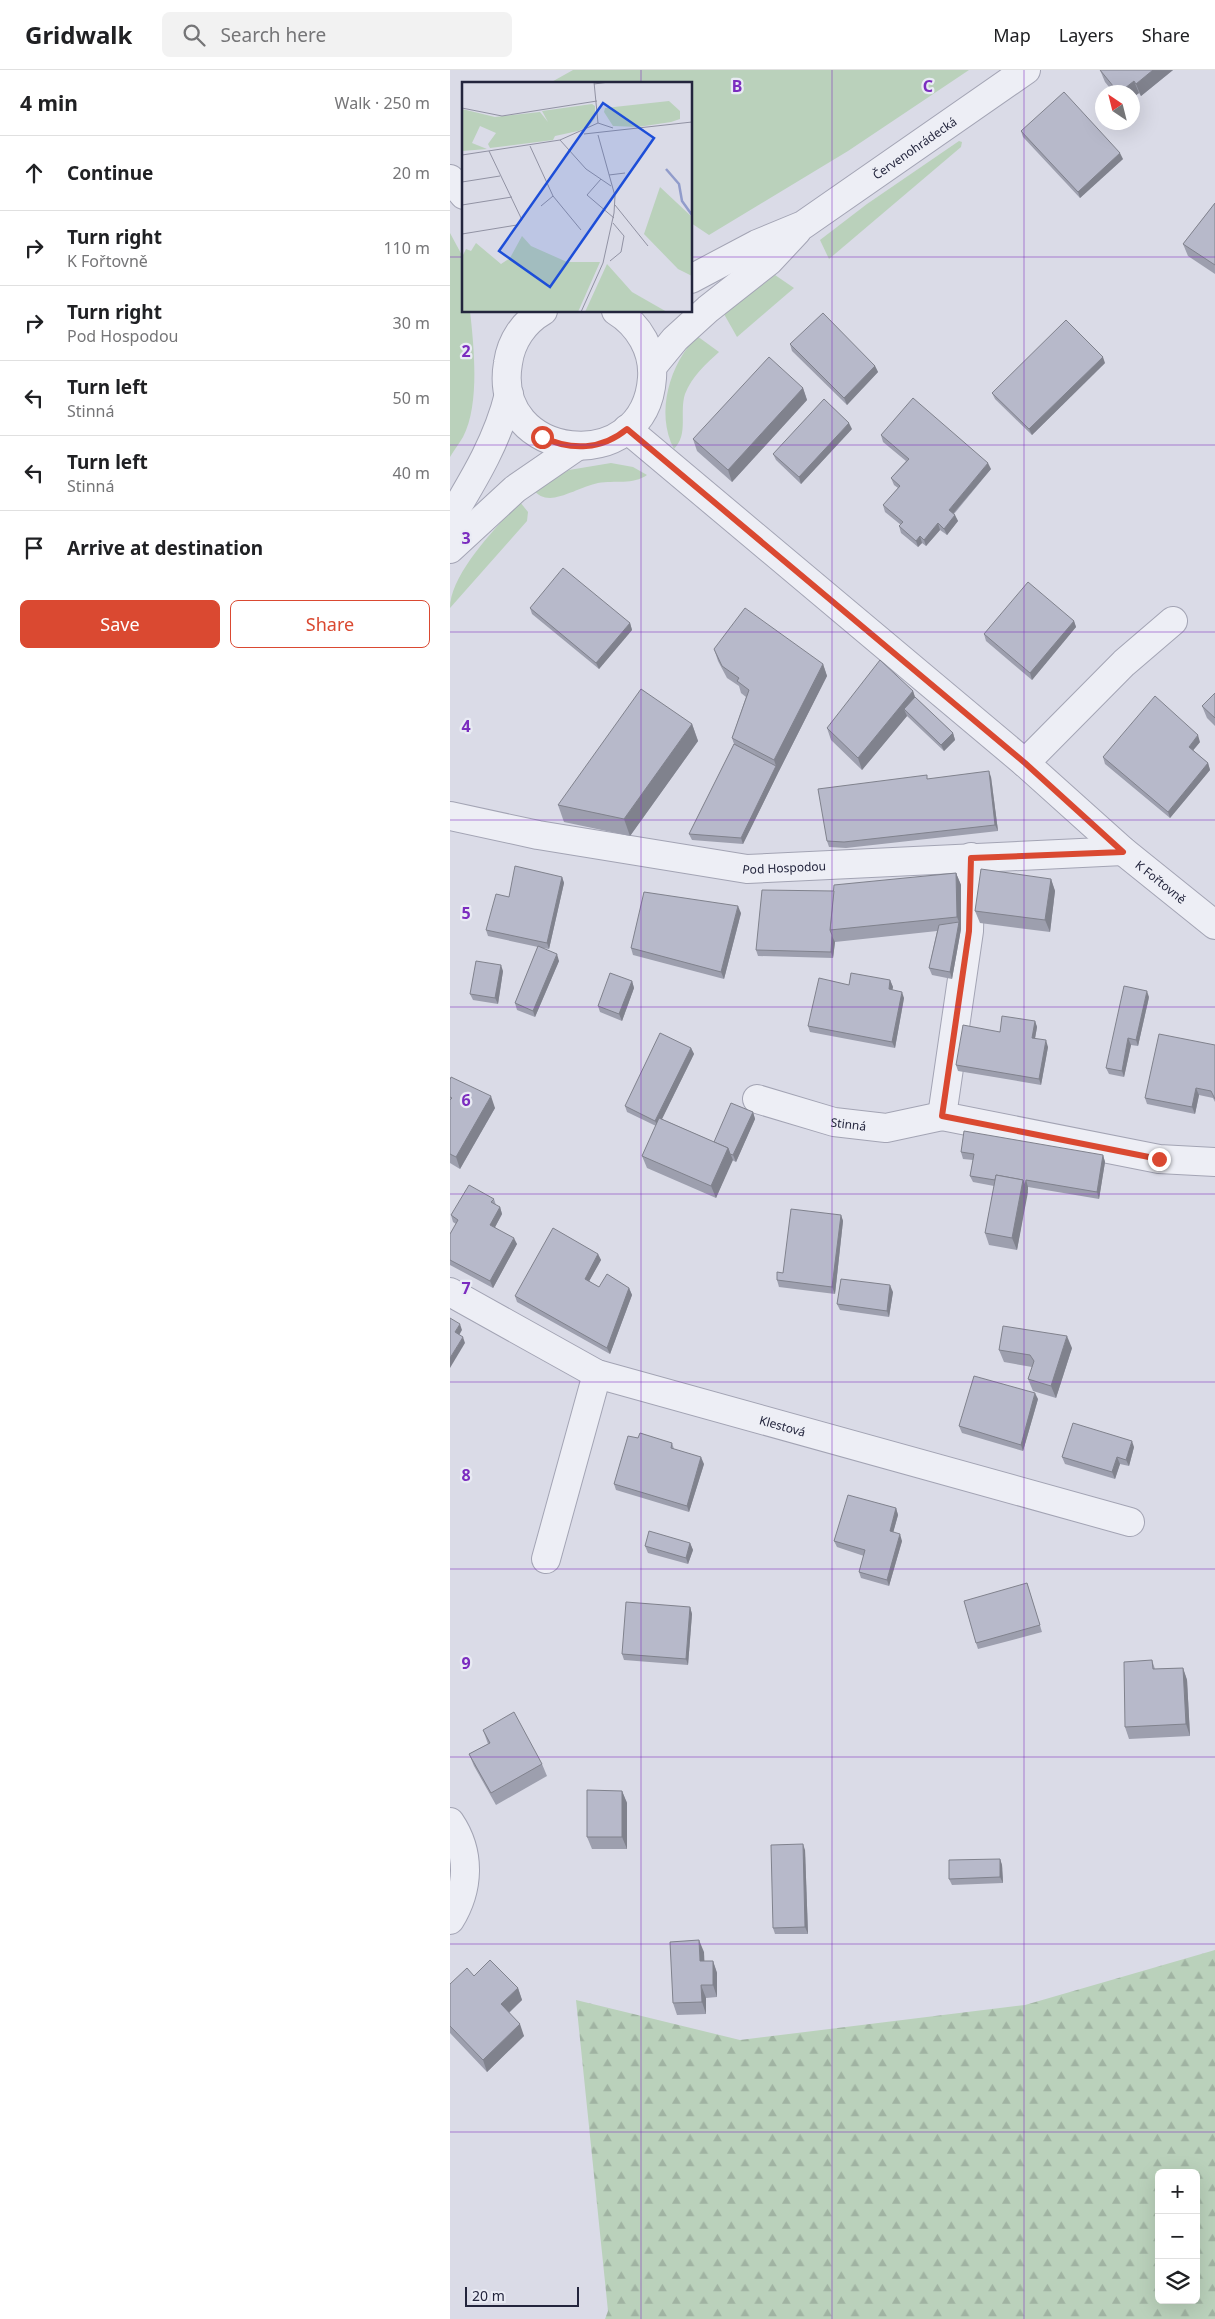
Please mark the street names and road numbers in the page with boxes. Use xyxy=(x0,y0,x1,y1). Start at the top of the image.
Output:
street label: Červenohrádecká xyxy=(869,112,960,183)
street label: K Fořtovně xyxy=(1132,856,1190,907)
street label: Pod Hospodou xyxy=(741,857,826,878)
street label: Stinná xyxy=(830,1113,867,1134)
street label: Klestová xyxy=(758,1411,808,1440)

